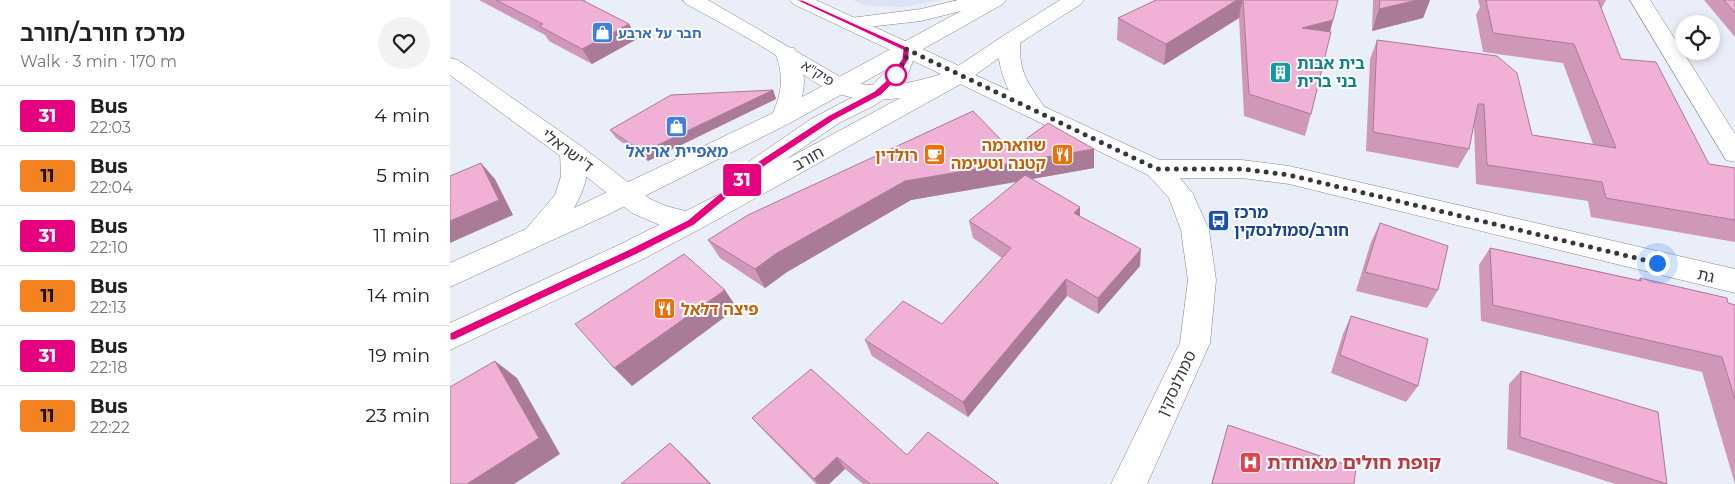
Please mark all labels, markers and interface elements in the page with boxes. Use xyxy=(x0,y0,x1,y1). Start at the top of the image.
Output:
map controls xyxy=(1675,15,1720,60)
button: locate xyxy=(1675,15,1720,60)
button: heart xyxy=(378,17,430,69)
text: מרכז חורב/חורב xyxy=(20,18,185,47)
shop icon: חבר על ארבע xyxy=(590,21,614,45)
place label: חבר על ארבע xyxy=(618,24,702,42)
text: Walk · 3 min · 170 m xyxy=(20,52,177,71)
place label: בית אבות בני ברית xyxy=(1297,54,1365,91)
street label: פיק"א xyxy=(798,56,838,90)
building icon: בית אבות בני ברית xyxy=(1269,60,1293,84)
unlabelled marker xyxy=(885,64,907,86)
text: Bus xyxy=(90,95,128,118)
text: 4 min xyxy=(374,104,430,127)
text: 31 xyxy=(39,105,56,127)
shop icon: מאפיית אריאל xyxy=(665,115,689,139)
text: 22:03 xyxy=(90,118,131,137)
street label: ד'ישראלי xyxy=(538,125,597,176)
place label: שווארמה קטנה וטעימה xyxy=(951,136,1047,173)
place label: מאפיית אריאל xyxy=(626,142,728,161)
street label: חורב xyxy=(790,142,827,175)
restaurant icon: שווארמה קטנה וטעימה xyxy=(1050,142,1074,166)
cafe icon: רולדין xyxy=(922,143,946,167)
place label: רולדין xyxy=(875,146,918,165)
text: Bus xyxy=(90,155,128,178)
text: 5 min xyxy=(376,164,430,187)
line badge: 31 xyxy=(720,164,764,196)
text: 11 xyxy=(40,165,55,187)
text: 31 xyxy=(733,169,751,191)
text: 22:04 xyxy=(90,178,133,197)
place label: מרכז חורב/סמולנסקין xyxy=(1234,203,1349,240)
bus stop icon: מרכז חורב/סמולנסקין xyxy=(1206,209,1230,233)
text: Bus xyxy=(90,215,128,238)
text: 11 min xyxy=(373,224,430,247)
text: 31 xyxy=(39,225,56,247)
text: 22:10 xyxy=(90,238,128,257)
your location xyxy=(1645,251,1670,276)
street label: גת xyxy=(1695,264,1716,287)
text: Bus xyxy=(90,275,128,298)
text: 14 min xyxy=(367,284,430,307)
text: 11 xyxy=(40,285,55,307)
restaurant icon: פיצה דלאל xyxy=(653,297,677,321)
text: 22:13 xyxy=(90,298,126,317)
place label: פיצה דלאל xyxy=(681,300,759,319)
text: Bus xyxy=(90,335,128,358)
text: 19 min xyxy=(368,344,430,367)
text: 31 xyxy=(39,345,56,367)
street label: סמולנסקין xyxy=(1153,347,1200,419)
text: 22:18 xyxy=(90,358,128,377)
text: Bus xyxy=(90,395,128,418)
text: 23 min xyxy=(365,404,430,427)
text: 11 xyxy=(40,405,55,427)
text: 22:22 xyxy=(90,418,130,437)
hospital icon: קופת חולים מאוחדת xyxy=(1239,450,1263,474)
place label: קופת חולים מאוחדת xyxy=(1267,451,1441,474)

